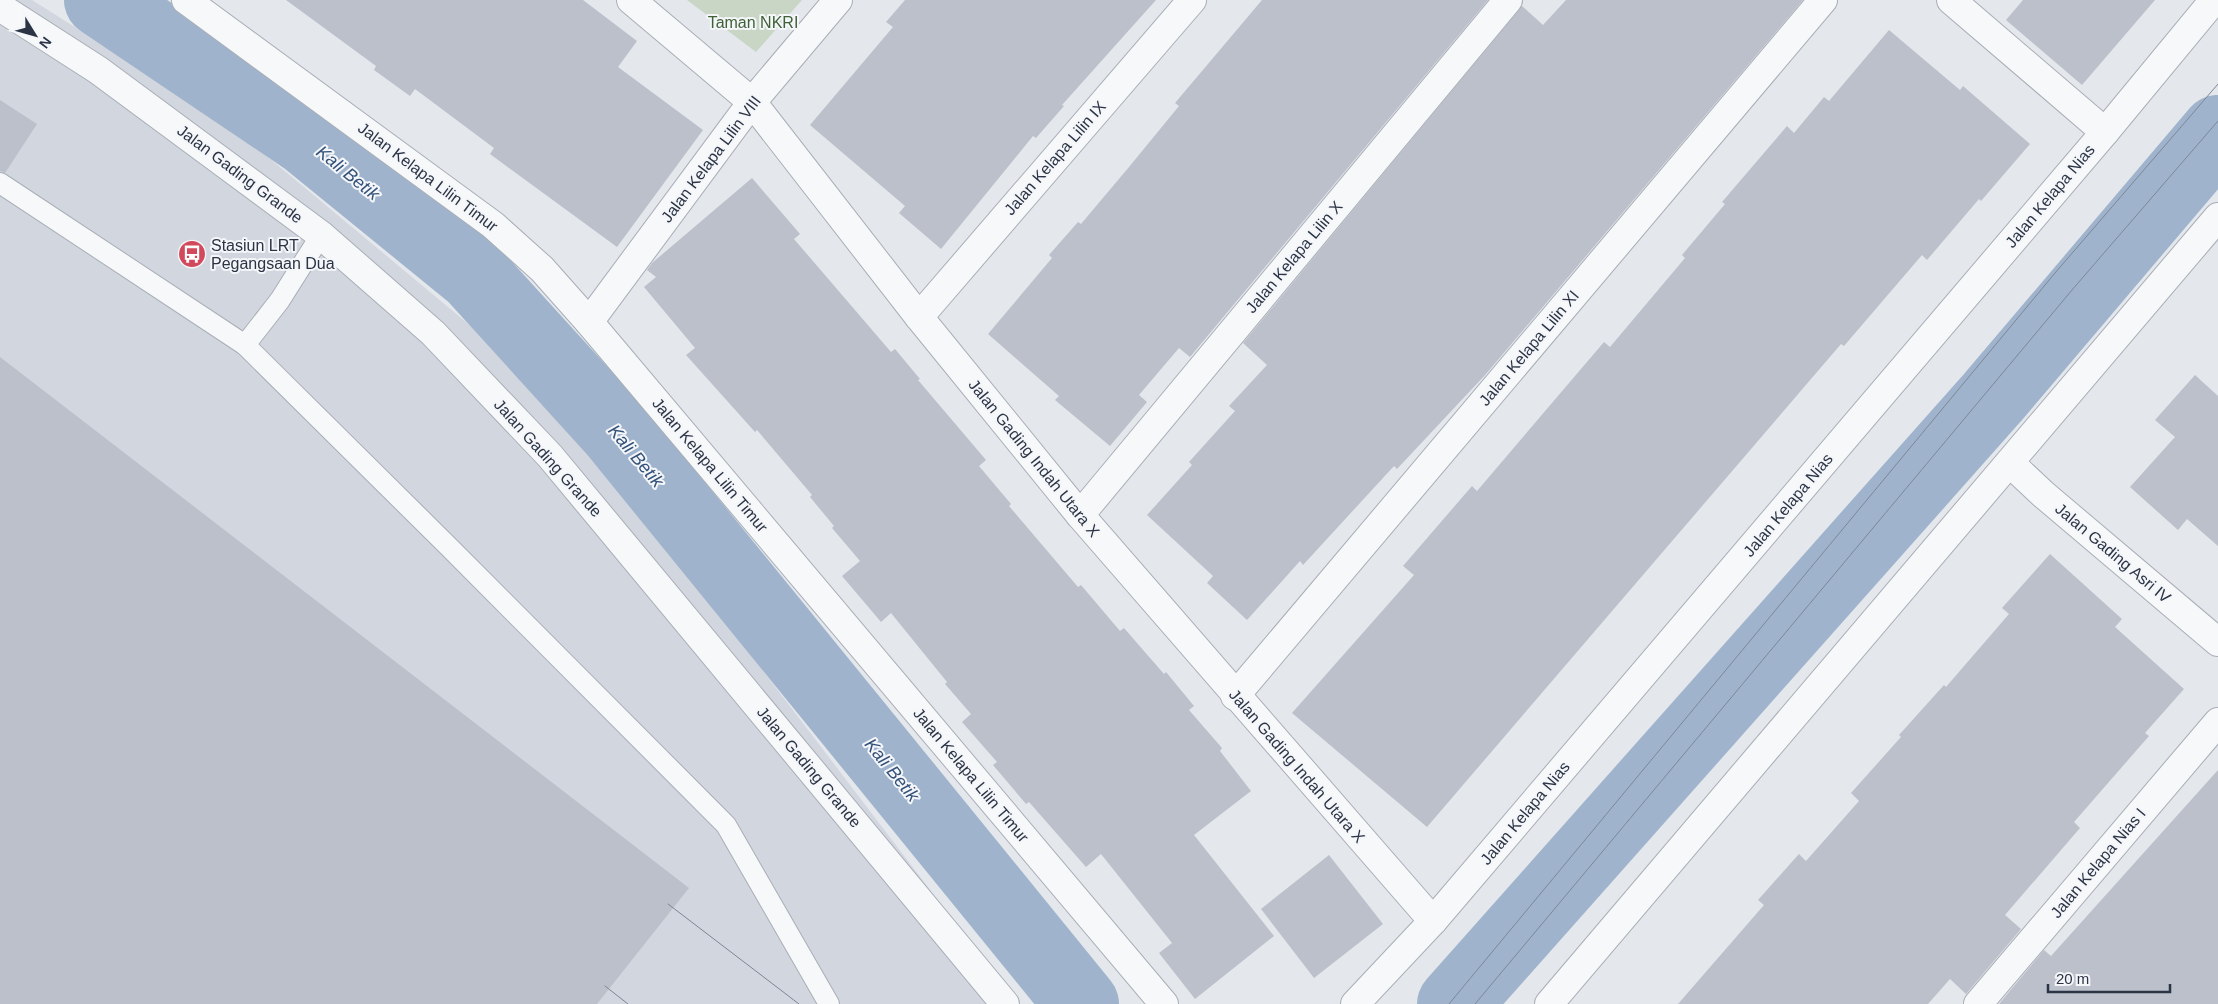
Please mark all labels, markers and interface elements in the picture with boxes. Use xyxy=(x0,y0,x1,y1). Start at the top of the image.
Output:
north arrow xyxy=(10,10,60,60)
park label: Taman NKRI xyxy=(708,14,798,31)
text: N xyxy=(36,34,55,52)
street label: Jalan Kelapa Lilin VIII xyxy=(658,92,764,226)
street label: Jalan Kelapa Lilin IX xyxy=(1001,97,1109,218)
street label: Jalan Kelapa Lilin Timur xyxy=(355,119,501,235)
street label: Jalan Gading Grande xyxy=(174,121,306,227)
street label: Jalan Kelapa Nias xyxy=(2002,141,2098,251)
water label: Kali Betik xyxy=(313,142,384,205)
street label: Jalan Kelapa Lilin X xyxy=(1242,197,1346,316)
place label: Stasiun LRT Pegangsaan Dua xyxy=(211,237,335,272)
bus stop icon: Stasiun LRT Pegangsaan Dua xyxy=(177,239,207,269)
street label: Jalan Kelapa Lilin XI xyxy=(1476,287,1582,409)
street label: Jalan Gading Indah Utara X xyxy=(965,376,1103,540)
street label: Jalan Kelapa Lilin Timur xyxy=(649,394,772,536)
street label: Jalan Gading Grande xyxy=(491,396,605,520)
water label: Kali Betik xyxy=(604,421,668,492)
street label: Jalan Kelapa Nias xyxy=(1740,450,1836,560)
street label: Jalan Gading Asri IV xyxy=(2052,500,2174,606)
street label: Jalan Gading Indah Utara X xyxy=(1226,686,1368,846)
street label: Jalan Gading Grande xyxy=(754,703,864,831)
street label: Jalan Kelapa Lilin Timur xyxy=(910,704,1033,846)
water label: Kali Betik xyxy=(861,735,924,806)
street label: Jalan Kelapa Nias xyxy=(1477,758,1573,868)
street label: Jalan Kelapa Nias I xyxy=(2047,805,2149,921)
scale bar xyxy=(2048,962,2170,994)
text: 20 m xyxy=(2056,970,2089,987)

